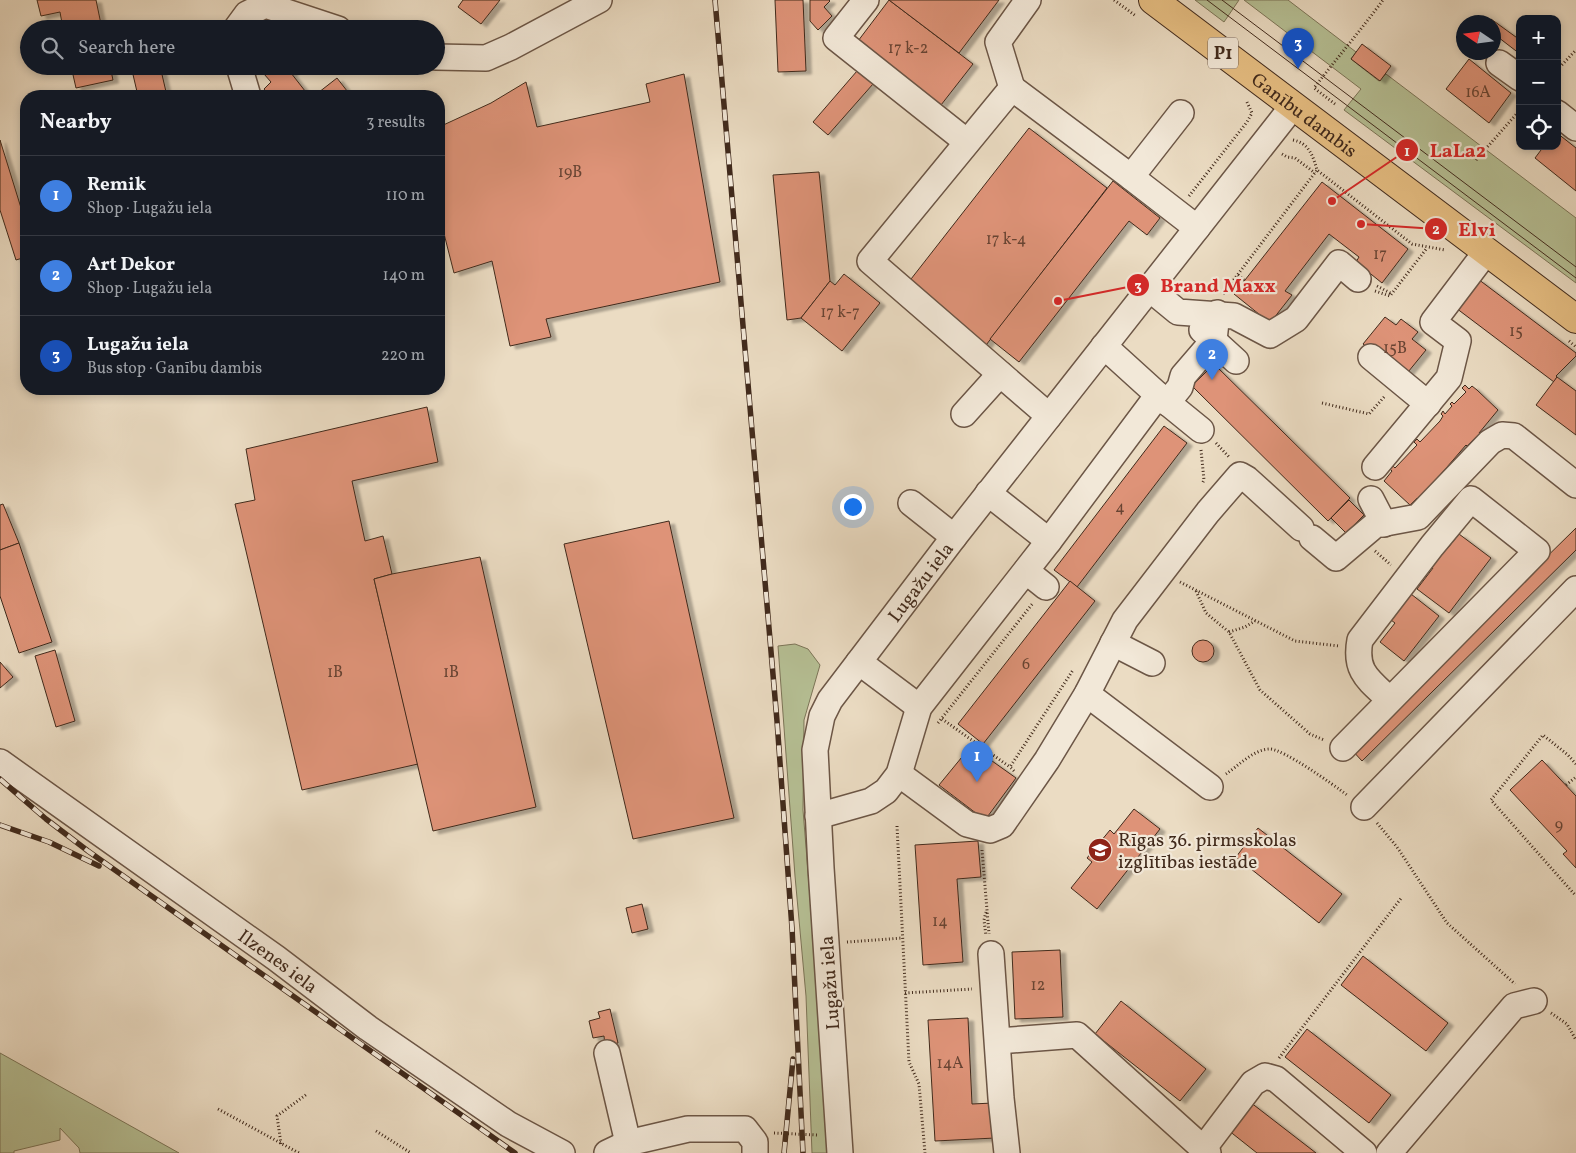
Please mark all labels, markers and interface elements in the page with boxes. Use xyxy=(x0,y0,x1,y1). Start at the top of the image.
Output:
north arrow xyxy=(1456,15,1501,60)
map controls xyxy=(1516,15,1561,150)
button: + xyxy=(1516,15,1561,60)
search box xyxy=(20,20,445,75)
pin: 3 xyxy=(1282,28,1314,69)
icon: search xyxy=(38,34,66,62)
text: Search here xyxy=(78,35,175,61)
house number: 17 k-2 xyxy=(888,38,928,60)
road number: P1 xyxy=(1208,38,1238,68)
button: − xyxy=(1516,60,1561,105)
street label: Ganību dambis xyxy=(1245,67,1362,165)
house number: 16A xyxy=(1465,82,1491,104)
button: locate xyxy=(1516,105,1561,150)
text: Nearby xyxy=(40,108,111,137)
text: 3 results xyxy=(366,112,425,134)
callout: LaLa2 xyxy=(1395,133,1496,168)
text: LaLa2 xyxy=(1430,138,1486,166)
text: 1 xyxy=(1404,142,1410,163)
house number: 19B xyxy=(558,162,582,184)
text: Remik xyxy=(87,172,146,198)
text: 1 xyxy=(53,185,59,207)
text: 110 m xyxy=(386,185,425,207)
text: Shop · Lugažu iela xyxy=(87,198,212,220)
callout: Elvi xyxy=(1423,211,1506,246)
text: Elvi xyxy=(1458,217,1496,245)
text: 2 xyxy=(1432,220,1440,241)
house number: 17 k-4 xyxy=(986,229,1026,251)
house number: 17 xyxy=(1373,244,1387,266)
text: Art Dekor xyxy=(87,252,175,278)
text: 2 xyxy=(52,265,60,287)
text: 140 m xyxy=(383,265,425,287)
callout: Brand Maxx xyxy=(1126,268,1286,303)
text: Brand Maxx xyxy=(1160,273,1276,301)
text: 3 xyxy=(1134,276,1142,297)
text: Shop · Lugažu iela xyxy=(87,278,212,300)
house number: 17 k-7 xyxy=(820,302,860,324)
house number: 15 xyxy=(1509,321,1523,343)
text: Lugažu iela xyxy=(87,332,189,358)
house number: 15B xyxy=(1383,338,1407,360)
pin: 2 xyxy=(1196,339,1228,380)
text: 3 xyxy=(52,345,60,367)
text: 220 m xyxy=(381,345,425,367)
text: Bus stop · Ganību dambis xyxy=(87,358,262,380)
your location xyxy=(840,494,866,520)
house number: 4 xyxy=(1115,497,1125,519)
street label: Lugažu iela xyxy=(883,537,961,628)
house number: 6 xyxy=(1022,654,1030,676)
house number: 1B xyxy=(327,662,343,684)
house number: 1B xyxy=(443,662,459,684)
pin: 1 xyxy=(961,741,993,782)
house number: 9 xyxy=(1555,815,1563,837)
place label: Rīgas 36. pirmsskolas izglītības iestāde xyxy=(1118,828,1296,876)
school or university icon: Rīgas 36. pirmsskolas izglītības iestāde xyxy=(1087,837,1113,863)
house number: 14 xyxy=(932,911,948,933)
street label: Ilzenes iela xyxy=(232,924,323,1000)
street label: Lugažu iela xyxy=(815,935,847,1031)
house number: 12 xyxy=(1031,975,1045,997)
house number: 14A xyxy=(936,1053,964,1075)

